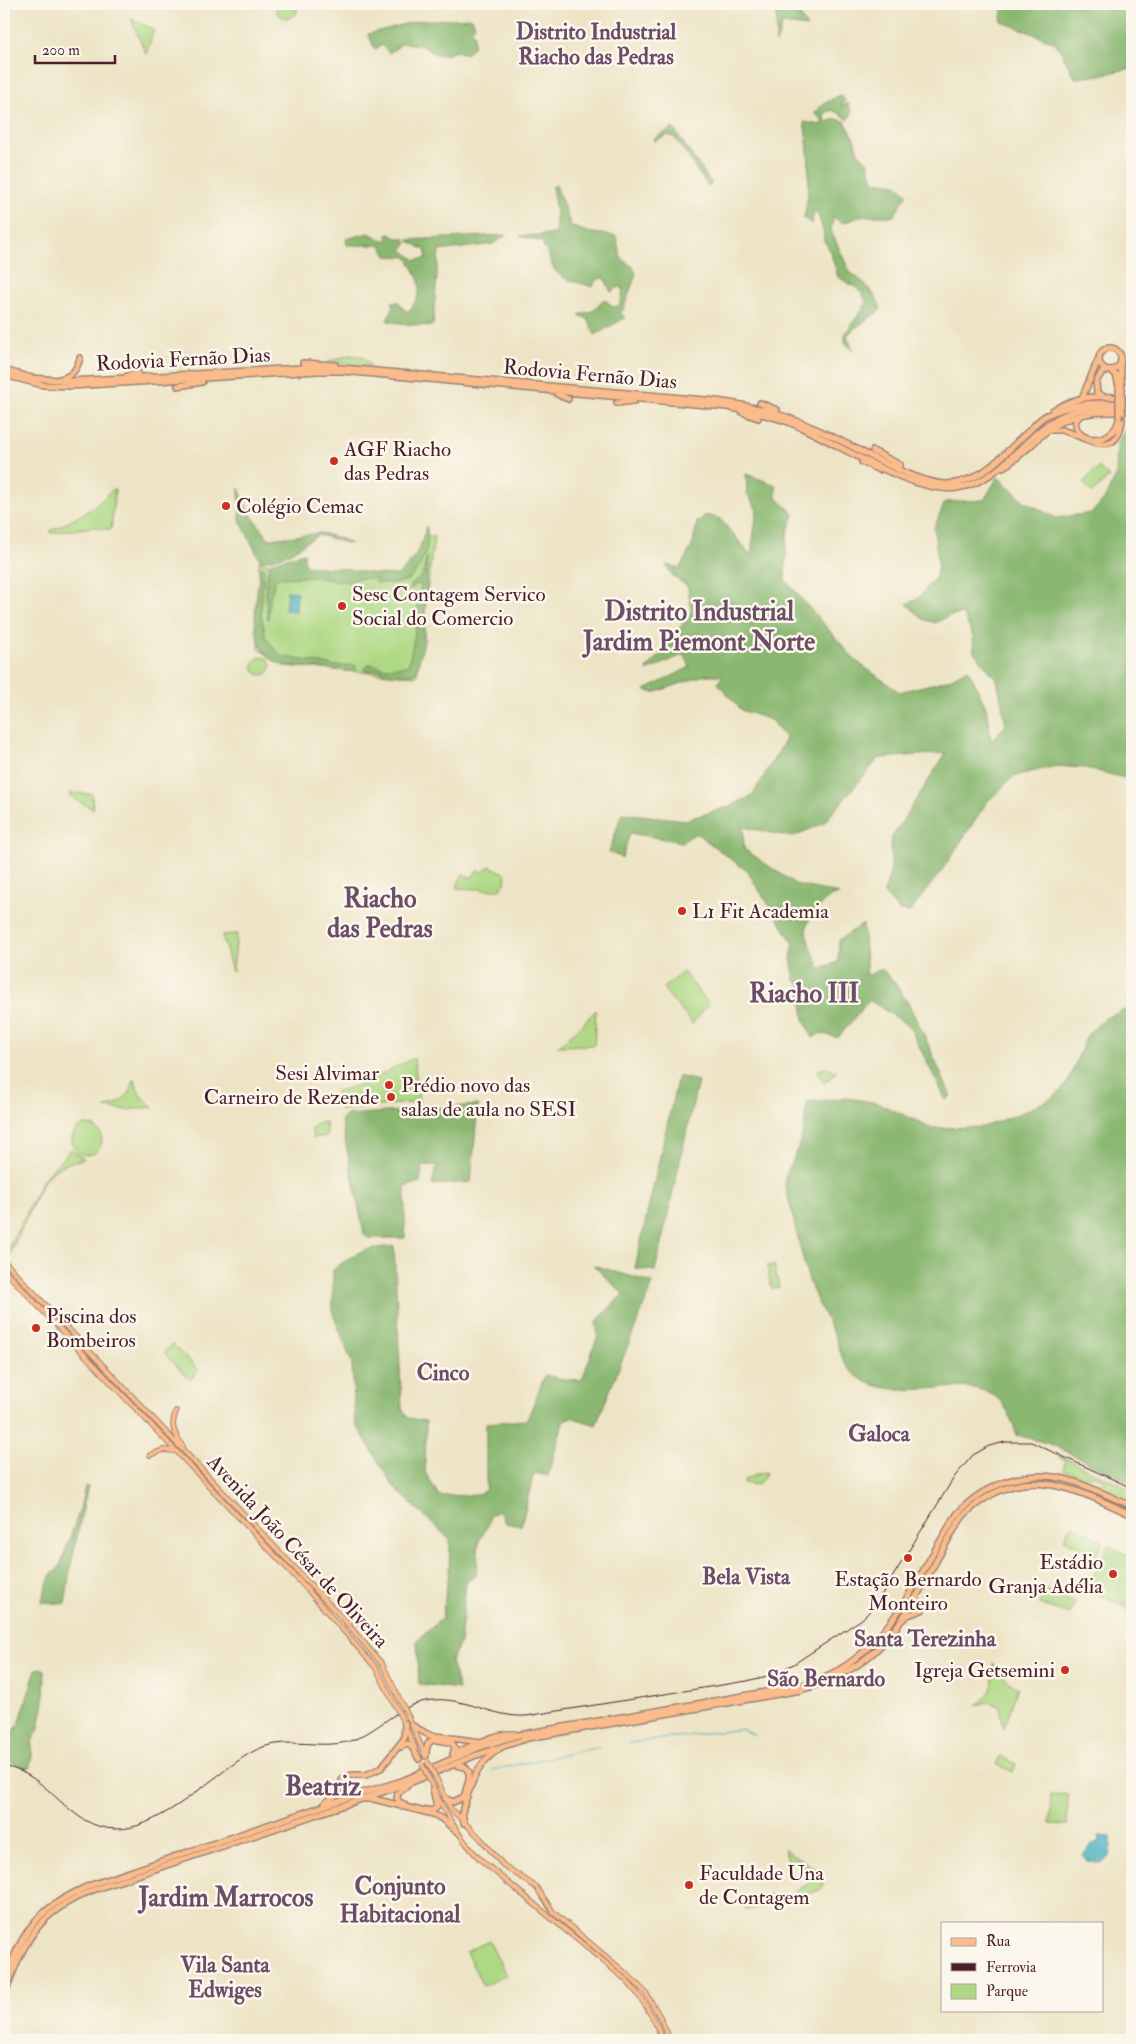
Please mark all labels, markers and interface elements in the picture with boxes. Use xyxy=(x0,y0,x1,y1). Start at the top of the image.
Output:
district label: Distrito Industrial Riacho das Pedras xyxy=(516,18,677,71)
scale bar xyxy=(35,32,115,64)
text: 200 m xyxy=(42,41,80,60)
street label: Rodovia Fernão Dias xyxy=(95,341,271,378)
street label: Rodovia Fernão Dias xyxy=(502,353,678,396)
place label: AGF Riacho das Pedras xyxy=(343,436,451,487)
marker: AGF Riacho das Pedras xyxy=(328,455,340,467)
place label: Colégio Cemac xyxy=(236,493,364,520)
marker: Colégio Cemac xyxy=(220,500,232,512)
place label: Sesc Contagem Servico Social do Comercio xyxy=(352,581,546,632)
district label: Distrito Industrial Jardim Piemont Norte xyxy=(581,596,815,658)
marker: Sesc Contagem Servico Social do Comercio xyxy=(336,600,348,612)
district label: Riacho das Pedras xyxy=(327,883,433,945)
place label: L1 Fit Academia xyxy=(692,898,829,925)
marker: L1 Fit Academia xyxy=(676,905,688,917)
district label: Riacho III xyxy=(749,978,859,1010)
place label: Sesi Alvimar Carneiro de Rezende xyxy=(204,1060,379,1111)
place label: Prédio novo das salas de aula no SESI xyxy=(401,1072,576,1123)
marker: Sesi Alvimar Carneiro de Rezende xyxy=(383,1079,395,1091)
marker: Prédio novo das salas de aula no SESI xyxy=(385,1091,397,1103)
place label: Piscina dos Bombeiros xyxy=(46,1303,137,1354)
marker: Piscina dos Bombeiros xyxy=(30,1322,42,1334)
district label: Cinco xyxy=(417,1359,470,1387)
district label: Galoca xyxy=(848,1420,911,1448)
street label: Avenida João César de Oliveira xyxy=(200,1448,395,1654)
place label: Estádio Granja Adélia xyxy=(988,1549,1103,1600)
marker: Estação Bernardo Monteiro xyxy=(902,1552,914,1564)
district label: Bela Vista xyxy=(702,1563,791,1591)
place label: Estação Bernardo Monteiro xyxy=(834,1566,982,1617)
marker: Estádio Granja Adélia xyxy=(1107,1568,1119,1580)
district label: Santa Terezinha xyxy=(854,1625,997,1653)
place label: Igreja Getsemini xyxy=(914,1657,1055,1684)
marker: Igreja Getsemini xyxy=(1059,1664,1071,1676)
district label: São Bernardo xyxy=(767,1665,886,1693)
district label: Beatriz xyxy=(285,1771,362,1803)
place label: Faculdade Una de Contagem xyxy=(699,1860,824,1911)
district label: Conjunto Habitacional xyxy=(340,1871,461,1930)
marker: Faculdade Una de Contagem xyxy=(683,1879,695,1891)
district label: Jardim Marrocos xyxy=(137,1882,314,1914)
legend xyxy=(941,1922,1104,2012)
text: Rua xyxy=(986,1932,1011,1951)
district label: Vila Santa Edwiges xyxy=(179,1951,271,2005)
text: Ferrovia xyxy=(986,1958,1037,1977)
text: Parque xyxy=(986,1982,1028,2001)

